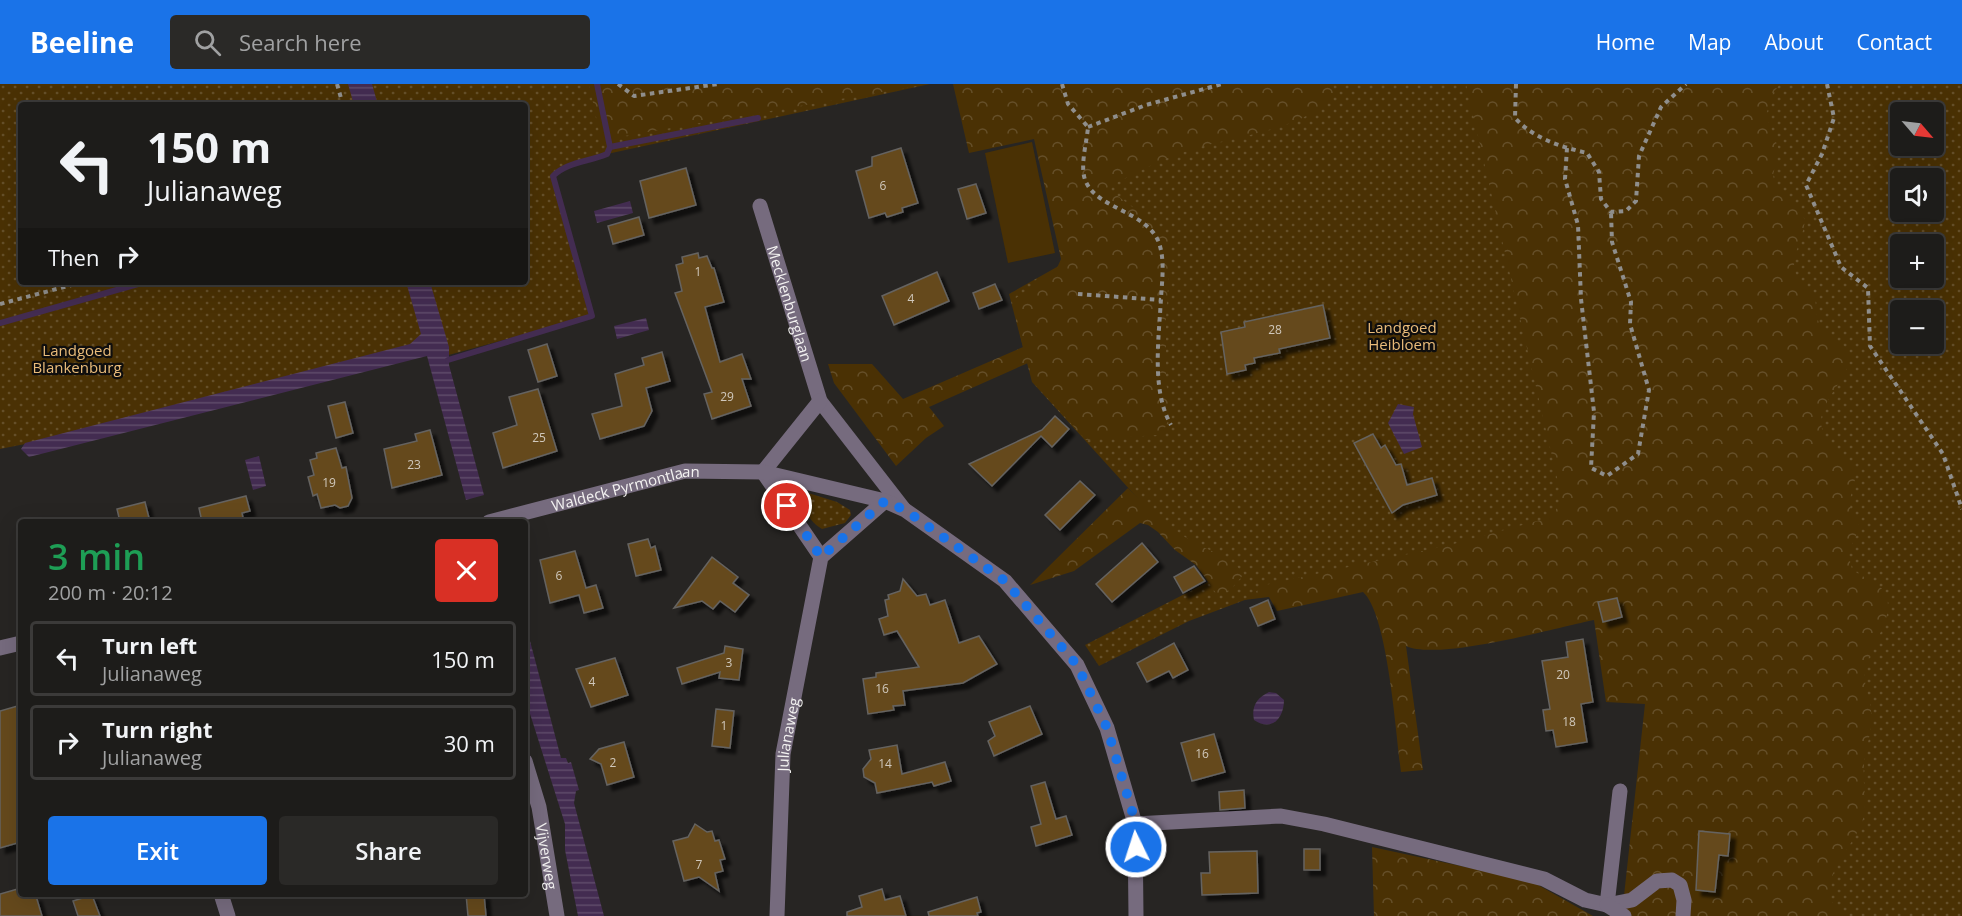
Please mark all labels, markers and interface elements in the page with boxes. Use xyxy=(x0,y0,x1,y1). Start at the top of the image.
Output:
search box xyxy=(170,15,590,69)
text: Beeline xyxy=(30,23,134,61)
icon: search xyxy=(191,26,224,59)
text: Search here xyxy=(239,27,362,57)
text: Home xyxy=(1596,28,1655,56)
text: Map xyxy=(1688,28,1731,56)
text: About xyxy=(1764,28,1824,56)
text: Contact xyxy=(1857,28,1932,56)
north arrow xyxy=(1890,102,1944,156)
map controls xyxy=(1890,102,1944,354)
text: 150 m xyxy=(147,118,271,175)
icon: left xyxy=(48,126,126,204)
button: sound xyxy=(1890,168,1944,222)
text: Julianaweg xyxy=(147,172,282,209)
house number: 6 xyxy=(880,177,887,194)
button: + xyxy=(1890,234,1944,288)
icon: right xyxy=(111,240,144,273)
text: Then xyxy=(48,242,99,272)
street label: Mecklenburglaan xyxy=(763,243,817,364)
house number: 1 xyxy=(695,263,701,280)
house number: 4 xyxy=(908,290,915,307)
button: − xyxy=(1890,300,1944,354)
park label: Landgoed Heibloem xyxy=(1367,317,1437,354)
house number: 28 xyxy=(1268,321,1282,338)
park label: Landgoed Blankenburg xyxy=(32,340,122,377)
house number: 29 xyxy=(720,388,734,405)
house number: 25 xyxy=(532,429,546,446)
house number: 23 xyxy=(407,456,421,473)
street label: Waldeck Pyrmontlaan xyxy=(549,461,700,515)
house number: 19 xyxy=(322,474,336,491)
pin xyxy=(761,480,812,531)
icon: arrive xyxy=(770,489,803,522)
text: 3 min xyxy=(48,532,145,581)
button: close xyxy=(435,539,498,602)
house number: 6 xyxy=(556,567,563,584)
text: 200 m · 20:12 xyxy=(48,579,173,606)
text: Turn left xyxy=(102,630,197,660)
icon: left xyxy=(51,642,84,675)
text: 150 m xyxy=(431,644,495,674)
house number: 3 xyxy=(726,654,733,671)
text: Julianaweg xyxy=(102,660,202,687)
house number: 20 xyxy=(1556,666,1570,683)
house number: 4 xyxy=(589,673,596,690)
house number: 16 xyxy=(875,680,889,697)
street label: Julianaweg xyxy=(772,696,804,774)
house number: 18 xyxy=(1562,713,1576,730)
text: Turn right xyxy=(102,714,213,744)
house number: 1 xyxy=(721,717,727,734)
icon: right xyxy=(51,726,84,759)
text: 30 m xyxy=(444,728,495,758)
text: Julianaweg xyxy=(102,744,202,771)
house number: 16 xyxy=(1195,745,1209,762)
house number: 2 xyxy=(610,754,617,771)
house number: 14 xyxy=(878,755,892,772)
position arrow xyxy=(1104,815,1168,879)
button: Exit xyxy=(48,816,267,885)
button: Share xyxy=(279,816,498,885)
street label: Vijverweg xyxy=(532,822,562,891)
house number: 7 xyxy=(696,856,703,873)

